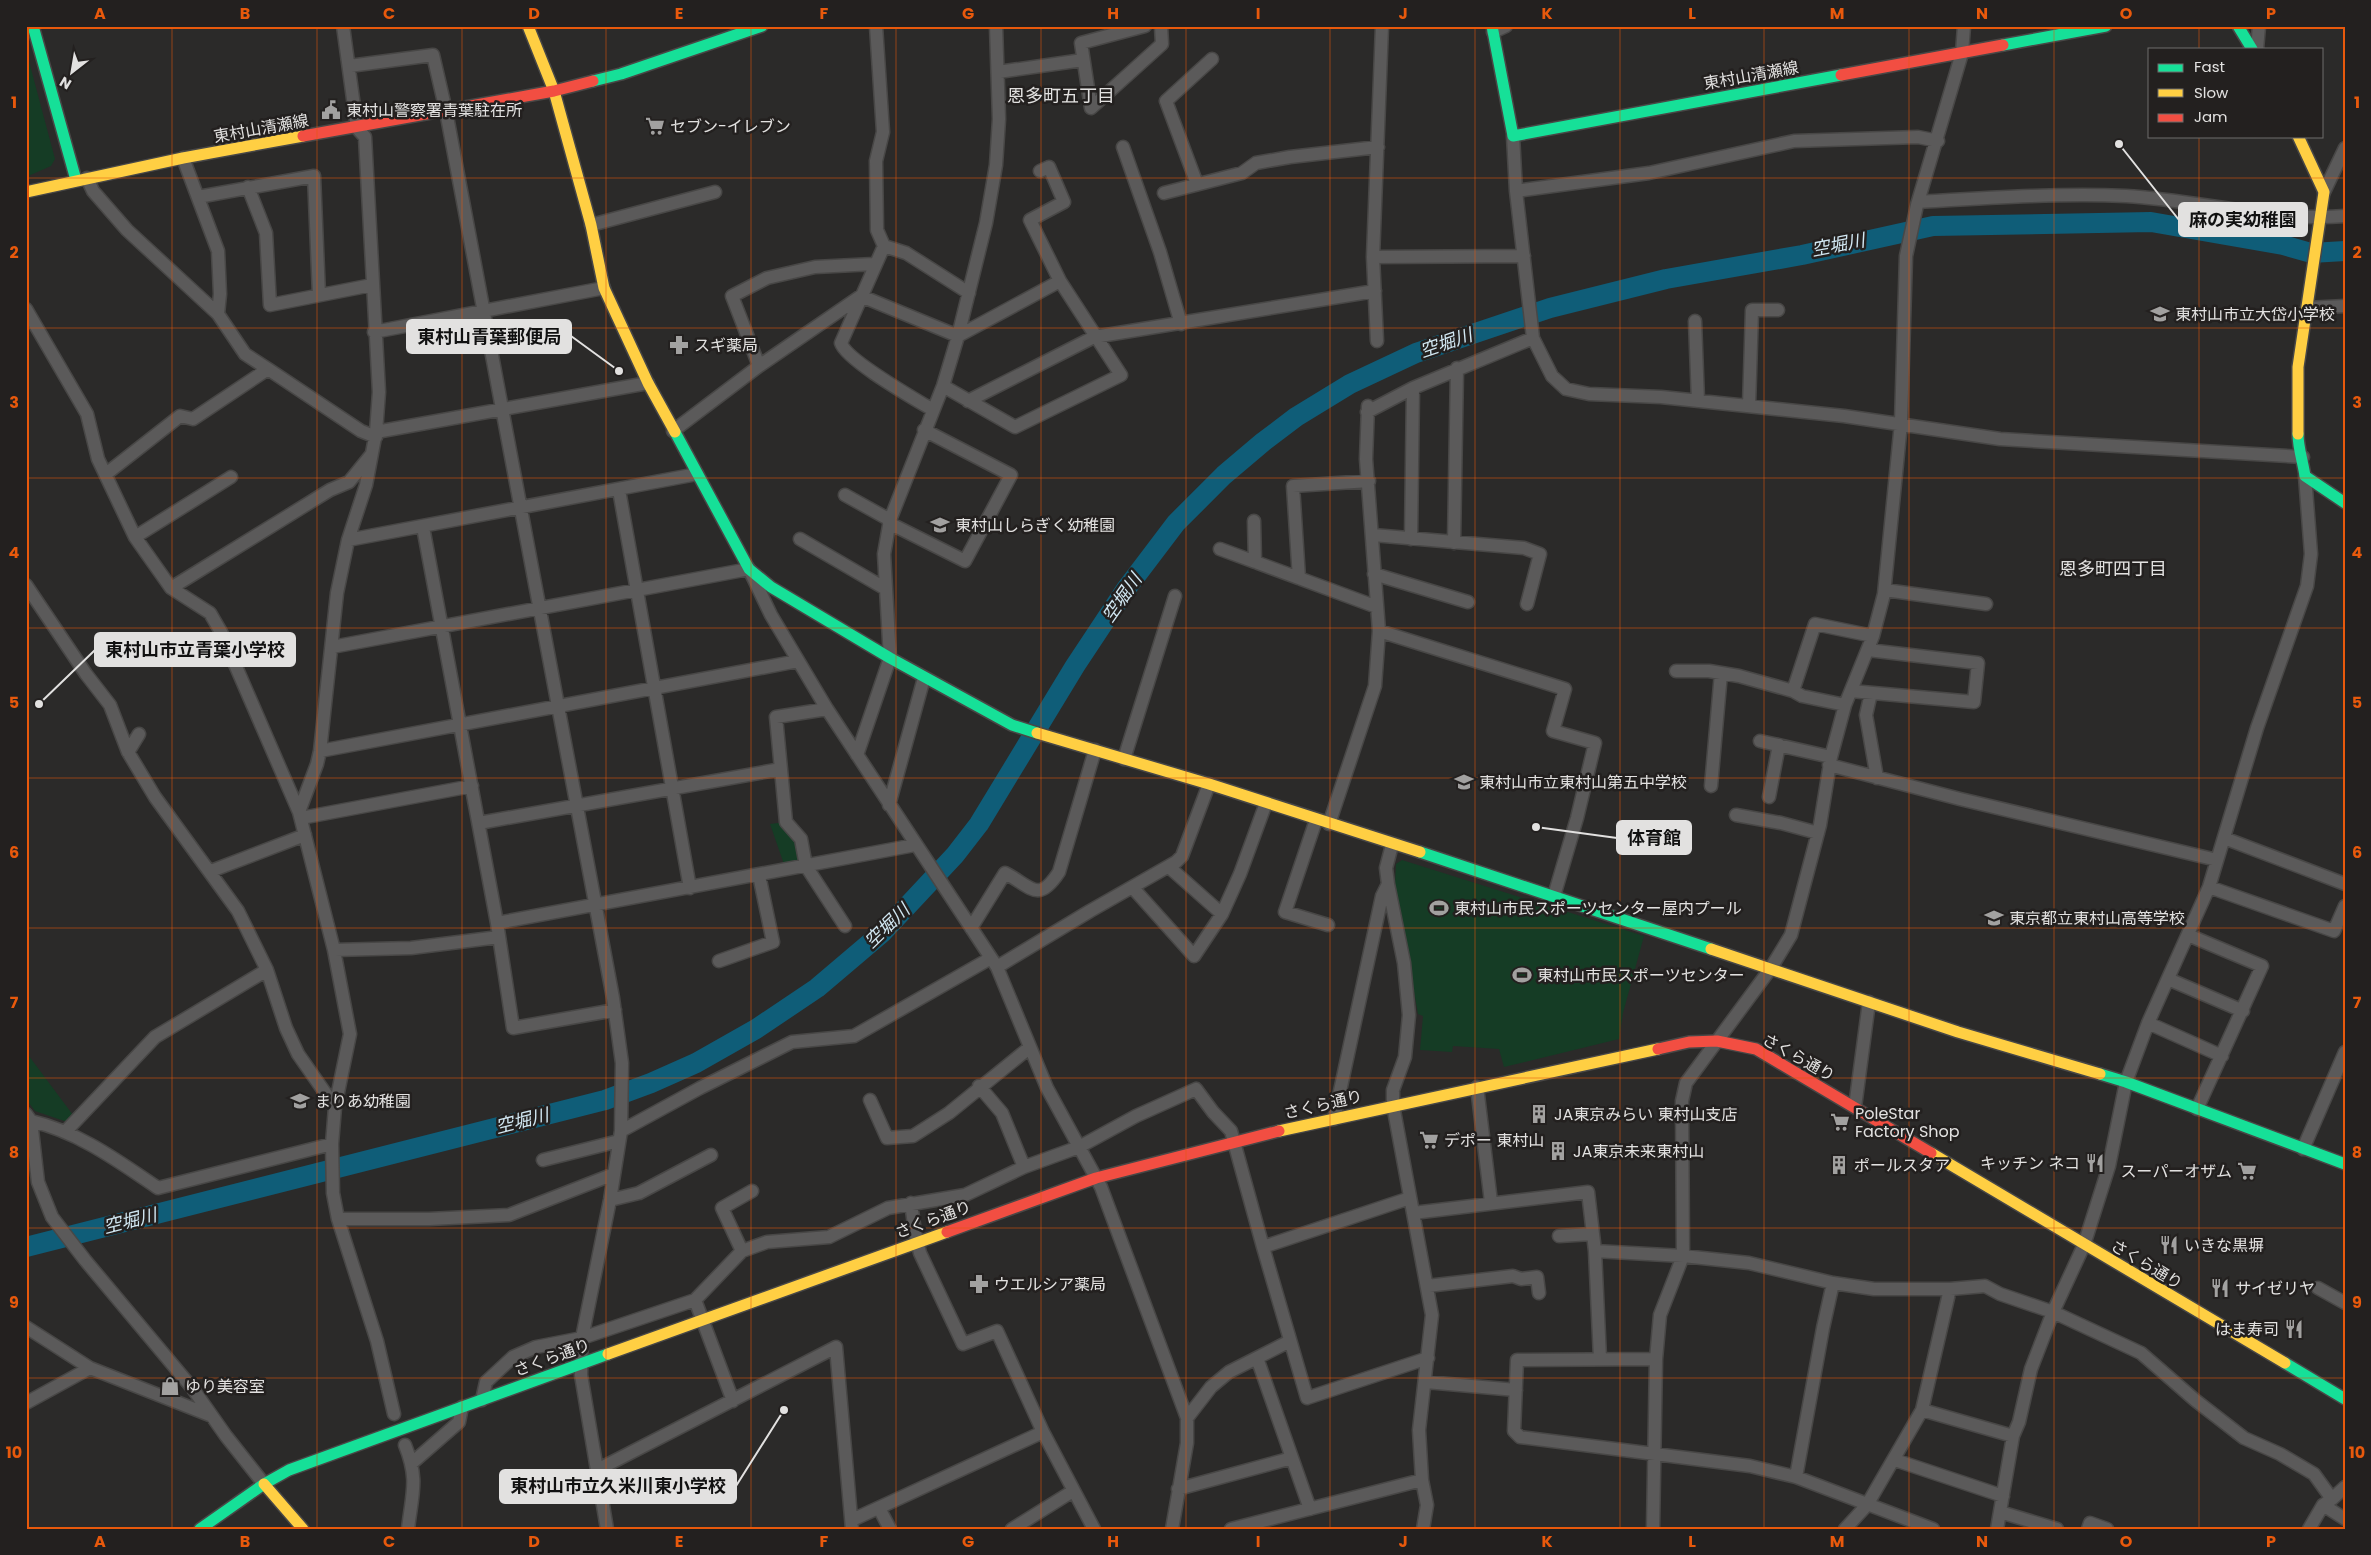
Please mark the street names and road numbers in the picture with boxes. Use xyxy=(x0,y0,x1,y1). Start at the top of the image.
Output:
street label: 東村山清瀬線 xyxy=(1702,56,1800,95)
street label: 東村山清瀬線 xyxy=(212,109,310,148)
street label: さくら通り xyxy=(1758,1028,1839,1087)
street label: さくら通り xyxy=(1282,1084,1365,1125)
street label: さくら通り xyxy=(892,1195,975,1244)
street label: さくら通り xyxy=(2107,1234,2187,1295)
street label: さくら通り xyxy=(511,1333,594,1382)

